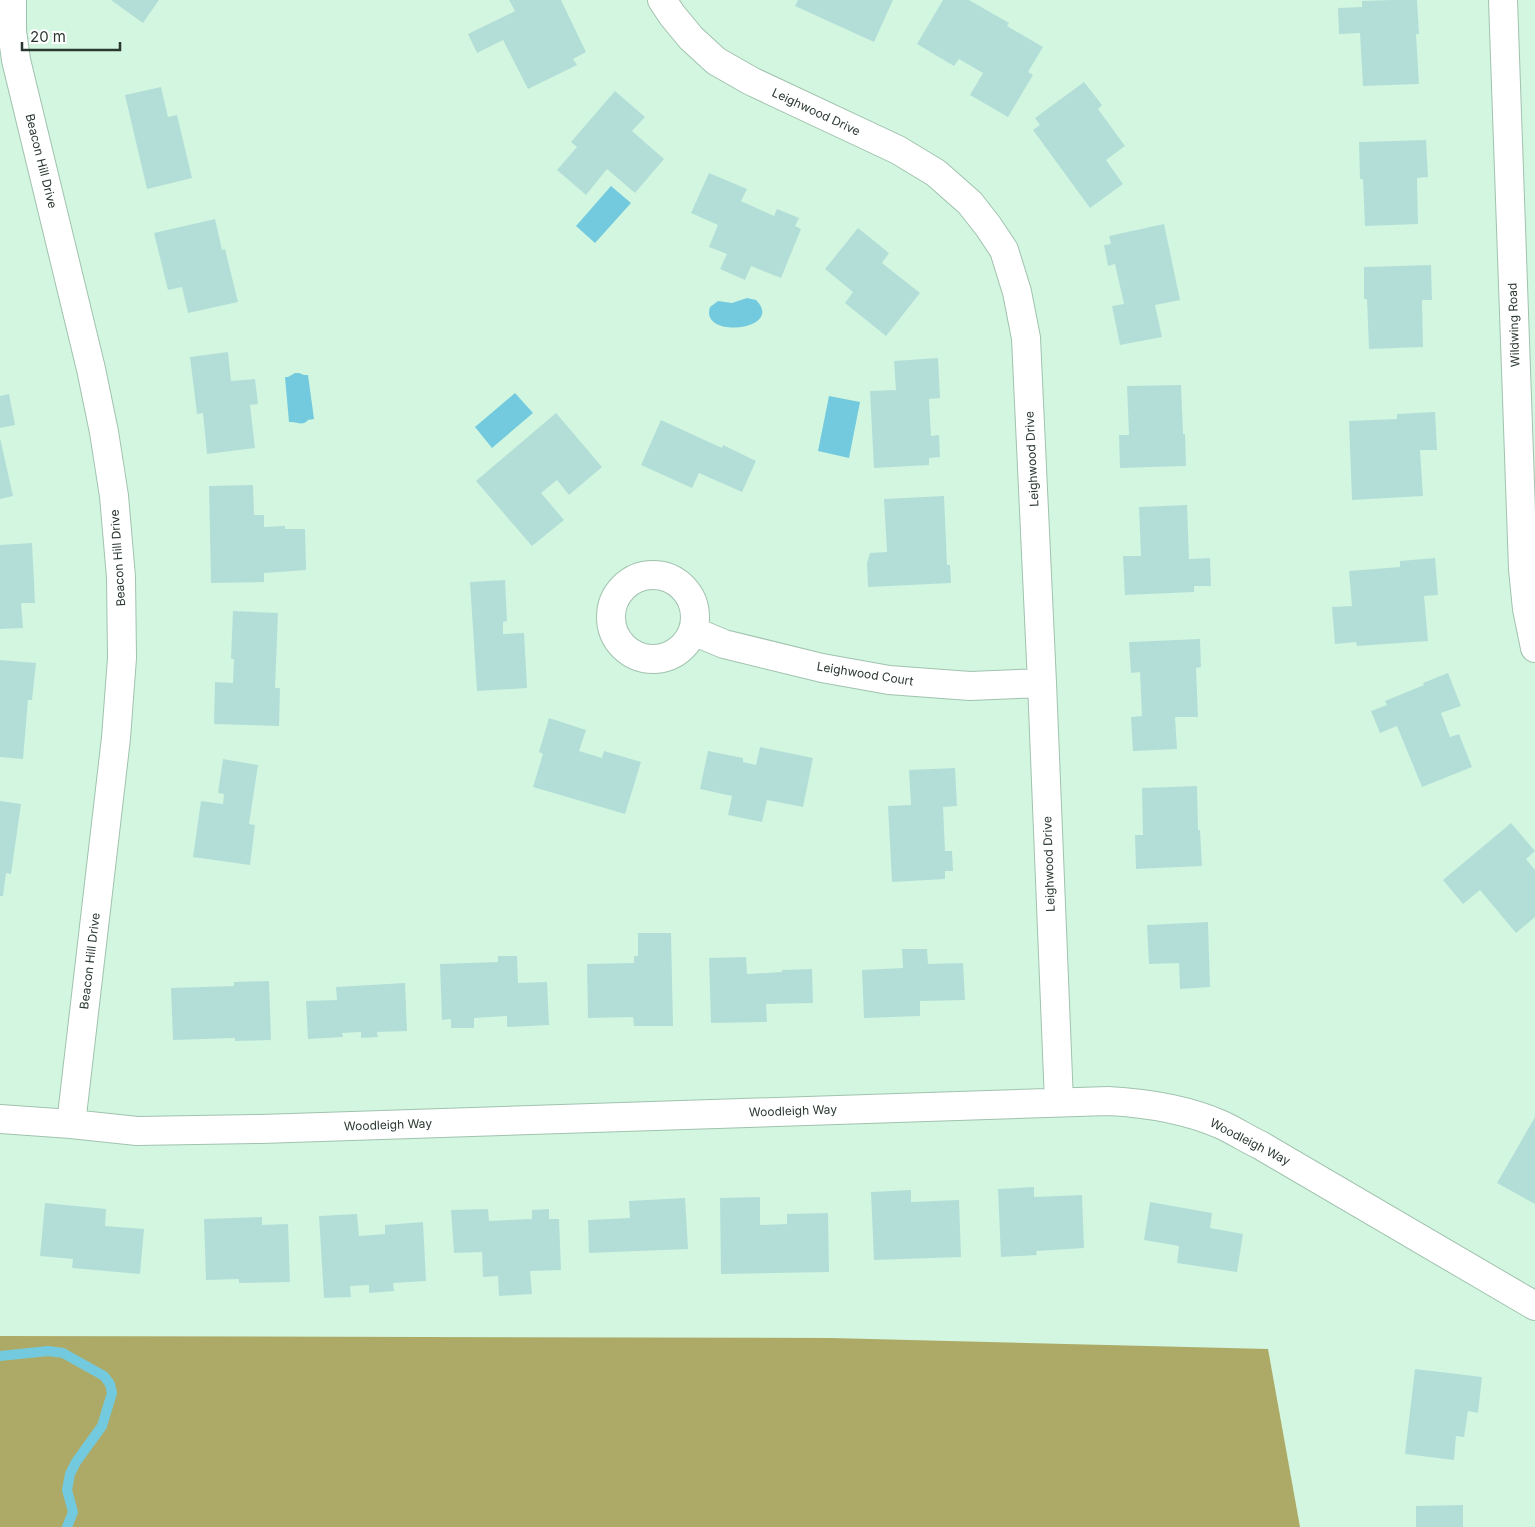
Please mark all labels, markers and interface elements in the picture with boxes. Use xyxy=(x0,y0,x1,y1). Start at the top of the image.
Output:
scale bar xyxy=(22,20,120,52)
text: 20 m xyxy=(30,27,66,46)
street label: Leighwood Drive xyxy=(770,85,863,139)
street label: Beacon Hill Drive xyxy=(22,112,60,210)
street label: Wildwing Road xyxy=(1505,283,1522,367)
street label: Leighwood Drive xyxy=(1022,411,1041,507)
street label: Beacon Hill Drive xyxy=(107,509,128,607)
street label: Leighwood Court xyxy=(816,658,914,689)
street label: Leighwood Drive xyxy=(1039,816,1058,912)
street label: Beacon Hill Drive xyxy=(76,912,103,1010)
street label: Woodleigh Way xyxy=(749,1101,838,1120)
street label: Woodleigh Way xyxy=(344,1115,433,1134)
street label: Woodleigh Way xyxy=(1208,1115,1293,1168)

